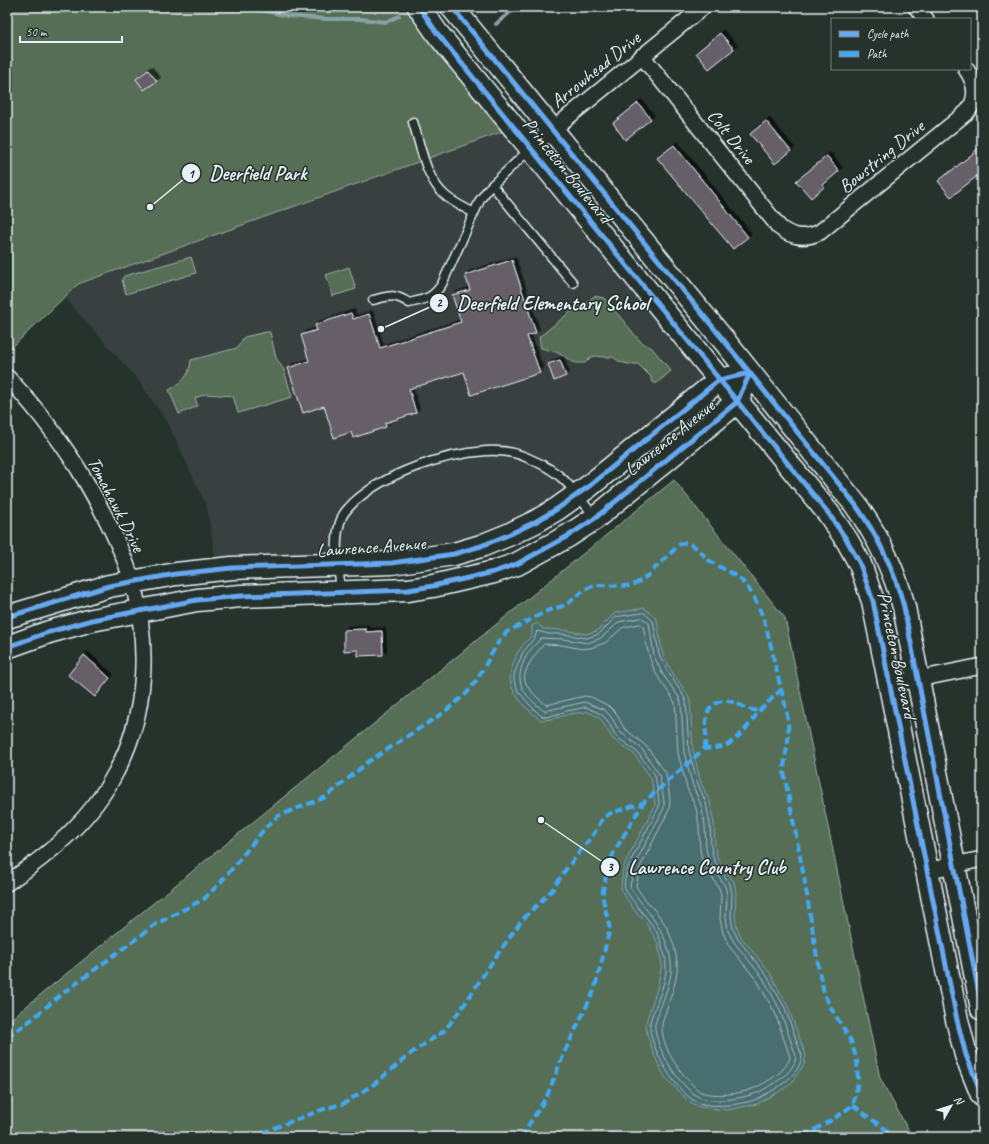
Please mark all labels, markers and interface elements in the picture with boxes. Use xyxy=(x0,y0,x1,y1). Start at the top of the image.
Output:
scale bar xyxy=(20,18,122,44)
legend xyxy=(831,18,971,70)
text: 50 m xyxy=(26,24,48,40)
street label: Arrowhead Drive xyxy=(546,25,647,113)
text: Cycle path xyxy=(867,26,909,42)
text: Path xyxy=(867,46,887,62)
street label: Colt Drive xyxy=(702,104,762,170)
street label: Princeton Boulevard xyxy=(517,113,619,230)
street label: Bowstring Drive xyxy=(834,114,931,199)
callout: Deerfield Park xyxy=(181,157,314,189)
text: Deerfield Park xyxy=(210,161,308,186)
text: 1 xyxy=(188,166,195,182)
callout: Deerfield Elementary School xyxy=(429,287,657,319)
text: Deerfield Elementary School xyxy=(457,291,652,316)
text: 2 xyxy=(436,295,443,311)
street label: Lawrence Avenue xyxy=(620,393,721,481)
street label: Tomahawk Drive xyxy=(82,453,151,558)
street label: Lawrence Avenue xyxy=(316,531,428,563)
street label: Princeton Boulevard xyxy=(872,590,923,723)
callout: Lawrence Country Club xyxy=(600,851,794,883)
text: Lawrence Country Club xyxy=(628,855,788,881)
text: 3 xyxy=(607,859,614,875)
north arrow xyxy=(931,1086,971,1126)
text: N xyxy=(951,1093,968,1108)

